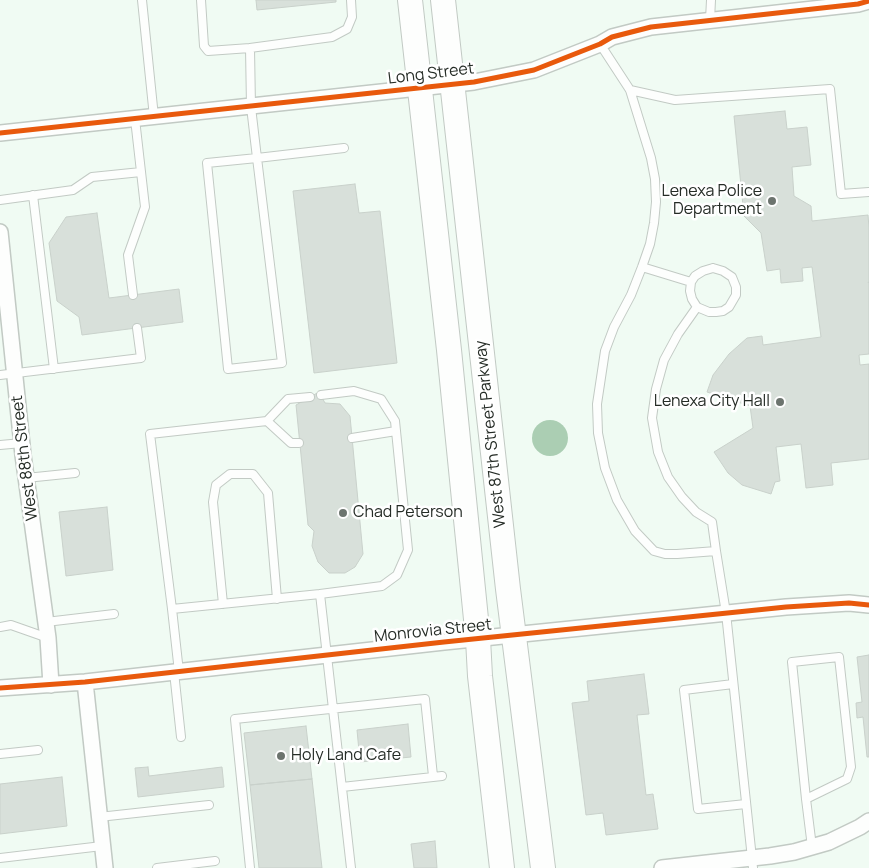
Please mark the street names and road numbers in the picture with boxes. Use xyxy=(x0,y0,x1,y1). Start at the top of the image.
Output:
street label: Long Street xyxy=(387,59,475,89)
street label: West 87th Street Parkway xyxy=(472,339,510,529)
street label: West 88th Street xyxy=(8,394,42,522)
street label: Monrovia Street xyxy=(373,615,493,647)

